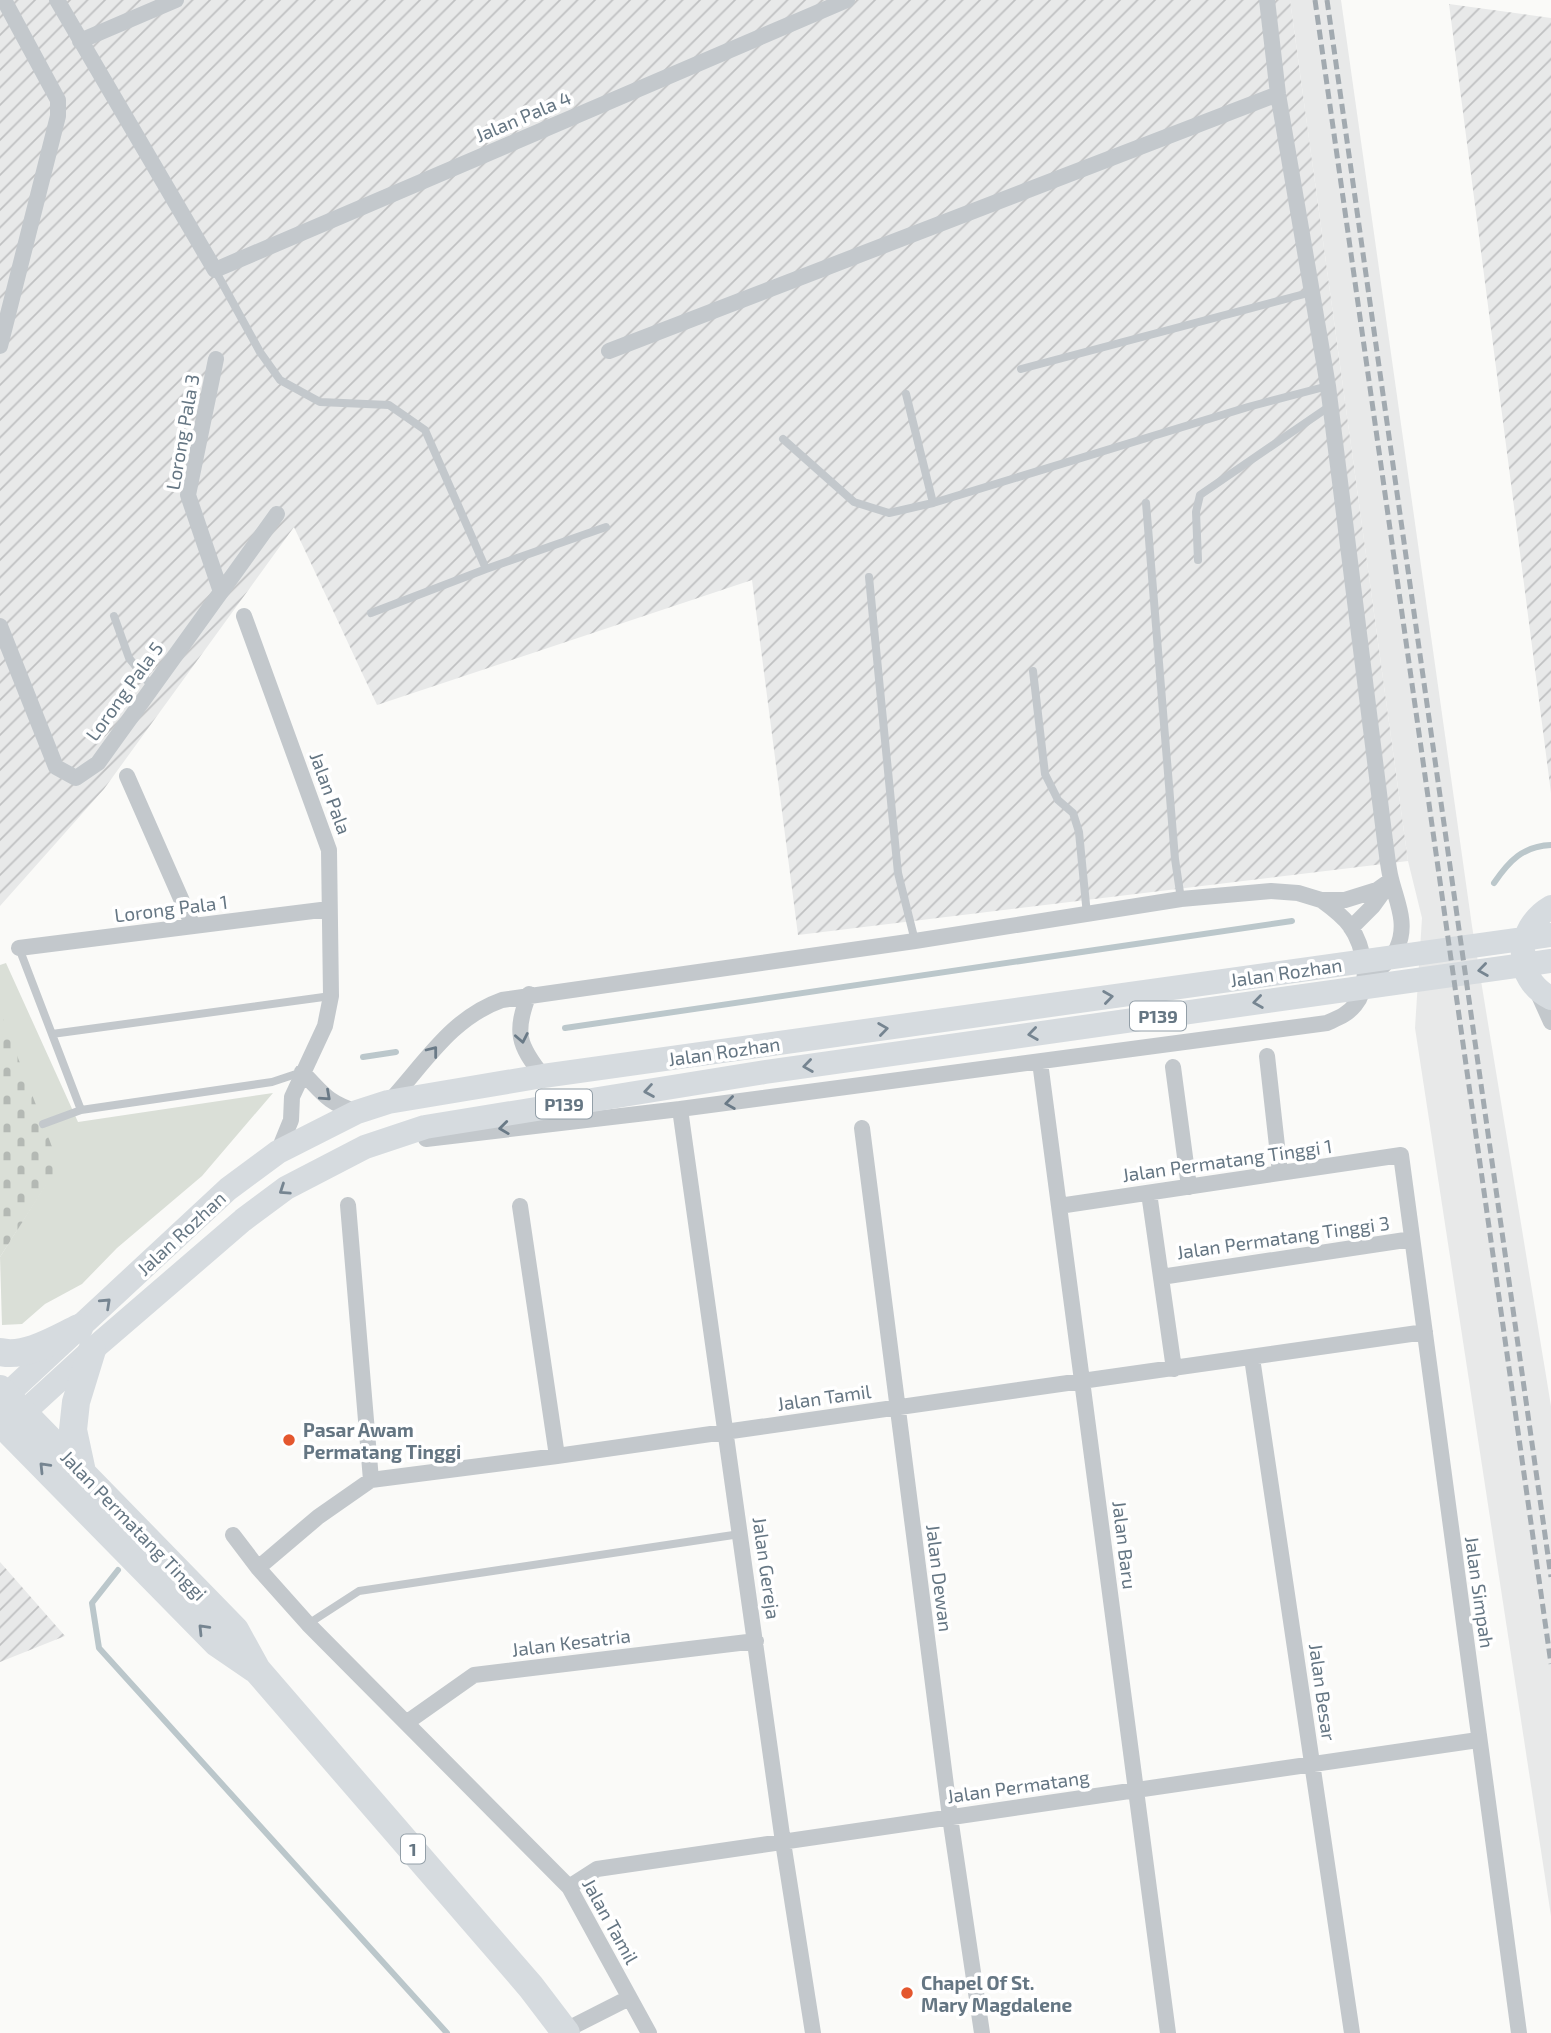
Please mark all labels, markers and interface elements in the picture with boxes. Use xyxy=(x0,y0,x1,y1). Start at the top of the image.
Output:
street label: Jalan Pala 4 xyxy=(472,86,574,146)
street label: Lorong Pala 3 xyxy=(161,372,203,492)
street label: Lorong Pala 5 xyxy=(80,637,168,745)
street label: Jalan Pala xyxy=(306,749,356,837)
street label: Lorong Pala 1 xyxy=(113,890,229,926)
street label: Jalan Rozhan xyxy=(1229,953,1343,991)
one-way arrow xyxy=(1478,962,1489,977)
one-way arrow xyxy=(1102,990,1114,1005)
one-way arrow xyxy=(1252,994,1264,1009)
road number: P139 xyxy=(1130,1001,1186,1030)
one-way arrow xyxy=(877,1022,889,1037)
one-way arrow xyxy=(1027,1026,1039,1041)
one-way arrow xyxy=(513,1031,528,1043)
street label: Jalan Rozhan xyxy=(667,1032,781,1070)
one-way arrow xyxy=(425,1046,438,1058)
one-way arrow xyxy=(802,1058,814,1073)
one-way arrow xyxy=(643,1083,655,1098)
one-way arrow xyxy=(318,1088,331,1101)
road number: P139 xyxy=(536,1090,592,1119)
one-way arrow xyxy=(724,1095,736,1110)
one-way arrow xyxy=(498,1121,510,1136)
street label: Jalan Permatang Tinggi 1 xyxy=(1121,1134,1333,1186)
one-way arrow xyxy=(279,1182,292,1194)
street label: Jalan Rozhan xyxy=(132,1186,230,1280)
street label: Jalan Permatang Tinggi 3 xyxy=(1175,1211,1391,1263)
one-way arrow xyxy=(98,1298,111,1311)
street label: Jalan Tamil xyxy=(776,1379,873,1415)
place label: Pasar Awam Permatang Tinggi xyxy=(303,1418,461,1463)
marker: Pasar Awam Permatang Tinggi xyxy=(281,1432,297,1448)
street label: Jalan Permatang Tinggi xyxy=(56,1445,212,1605)
one-way arrow xyxy=(39,1462,52,1475)
street label: Jalan Baru xyxy=(1108,1499,1142,1591)
street label: Jalan Gereja xyxy=(748,1515,786,1621)
street label: Jalan Dewan xyxy=(922,1523,958,1633)
street label: Jalan Simpah xyxy=(1461,1535,1499,1649)
street label: Jalan Kesatria xyxy=(510,1623,632,1661)
one-way arrow xyxy=(198,1624,211,1637)
street label: Jalan Besar xyxy=(1305,1642,1341,1742)
street label: Jalan Permatang xyxy=(945,1765,1091,1807)
road number: 1 xyxy=(401,1835,425,1864)
street label: Jalan Tamil xyxy=(578,1874,644,1968)
place label: Chapel Of St. Mary Magdalene xyxy=(921,1971,1072,2017)
marker: Chapel Of St. Mary Magdalene xyxy=(899,1985,915,2001)

